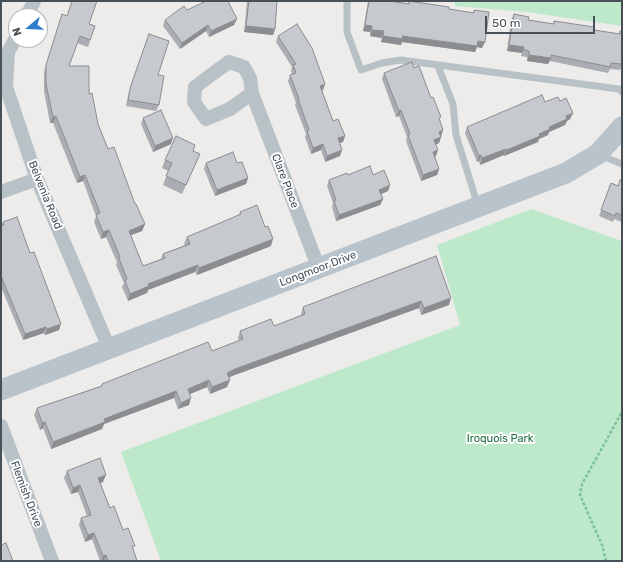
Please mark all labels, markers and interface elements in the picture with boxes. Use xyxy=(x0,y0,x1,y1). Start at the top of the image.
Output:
north arrow xyxy=(8,8,48,48)
scale bar xyxy=(487,8,597,34)
text: 50 m xyxy=(492,16,520,30)
text: N xyxy=(10,26,25,38)
street label: Clare Place xyxy=(269,152,301,210)
street label: Belvenia Road xyxy=(25,159,65,231)
street label: Longmoor Drive xyxy=(278,248,358,290)
park label: Iroquois Park xyxy=(467,432,533,446)
street label: Flemish Drive xyxy=(7,459,45,529)

